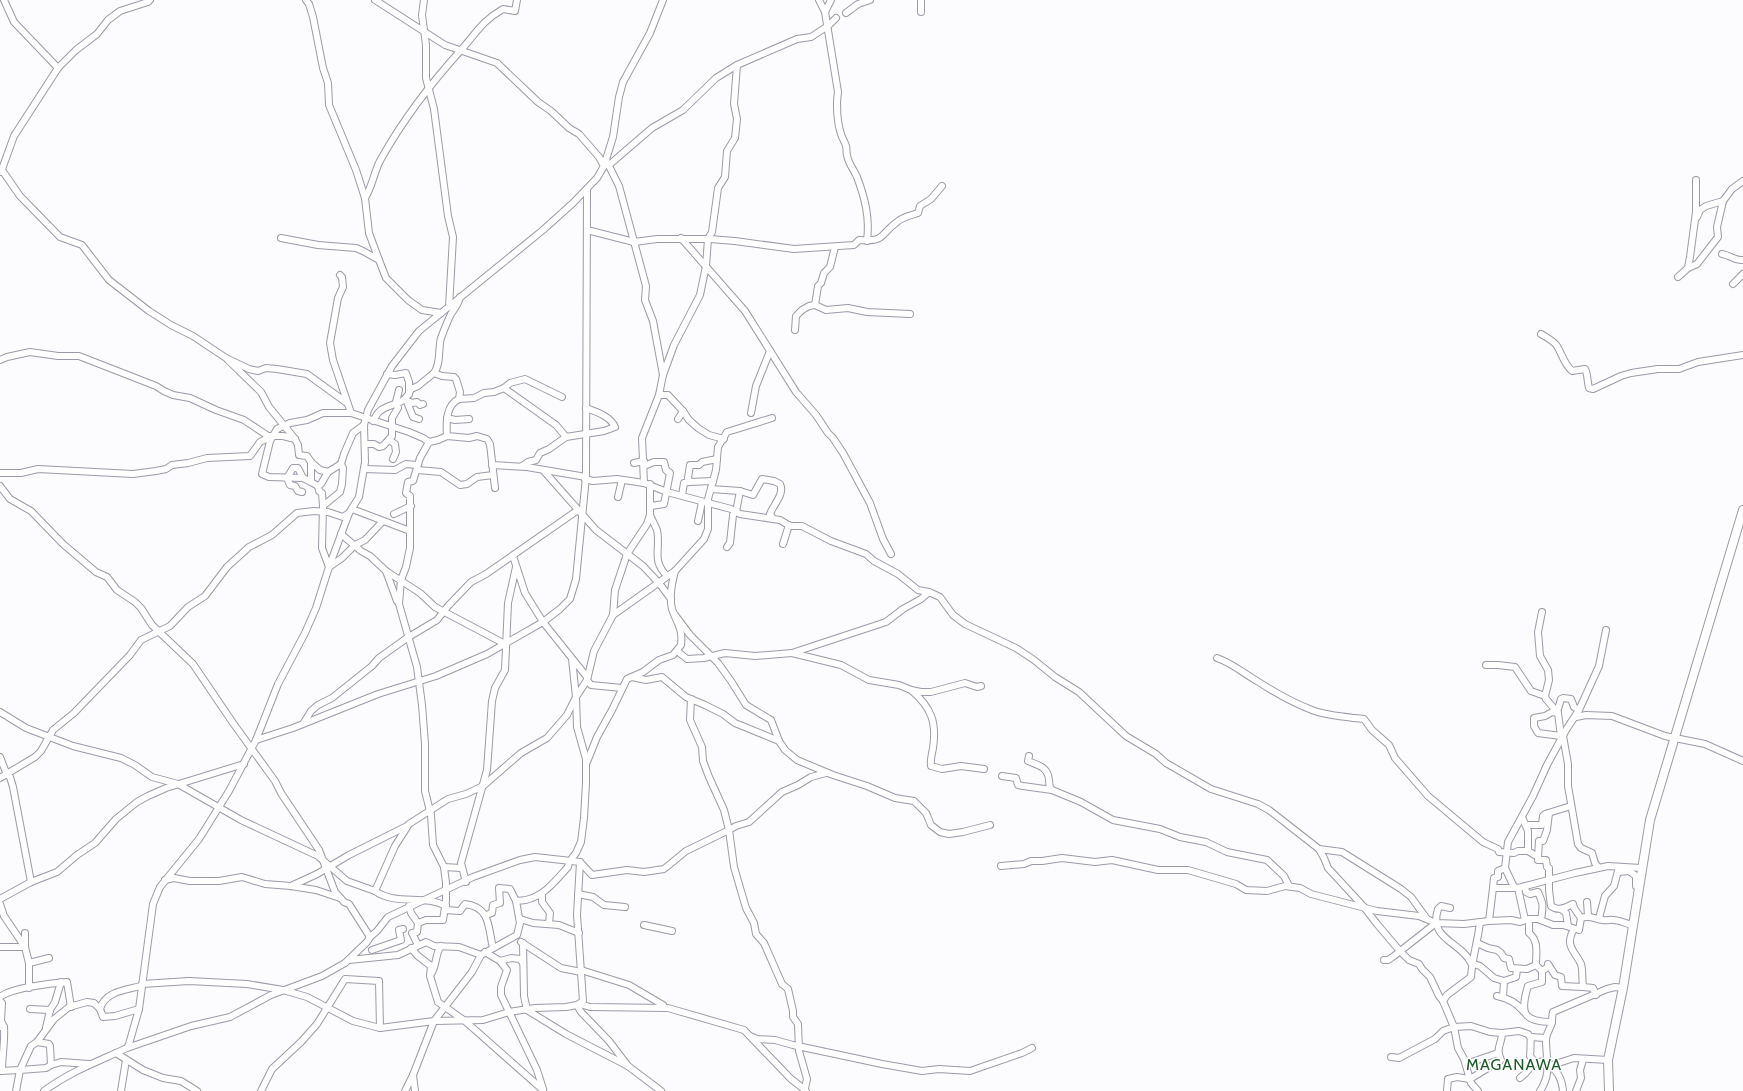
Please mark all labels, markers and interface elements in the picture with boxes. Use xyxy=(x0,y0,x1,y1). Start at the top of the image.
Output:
district label: MAGANAWA xyxy=(1466,1055,1562,1074)

